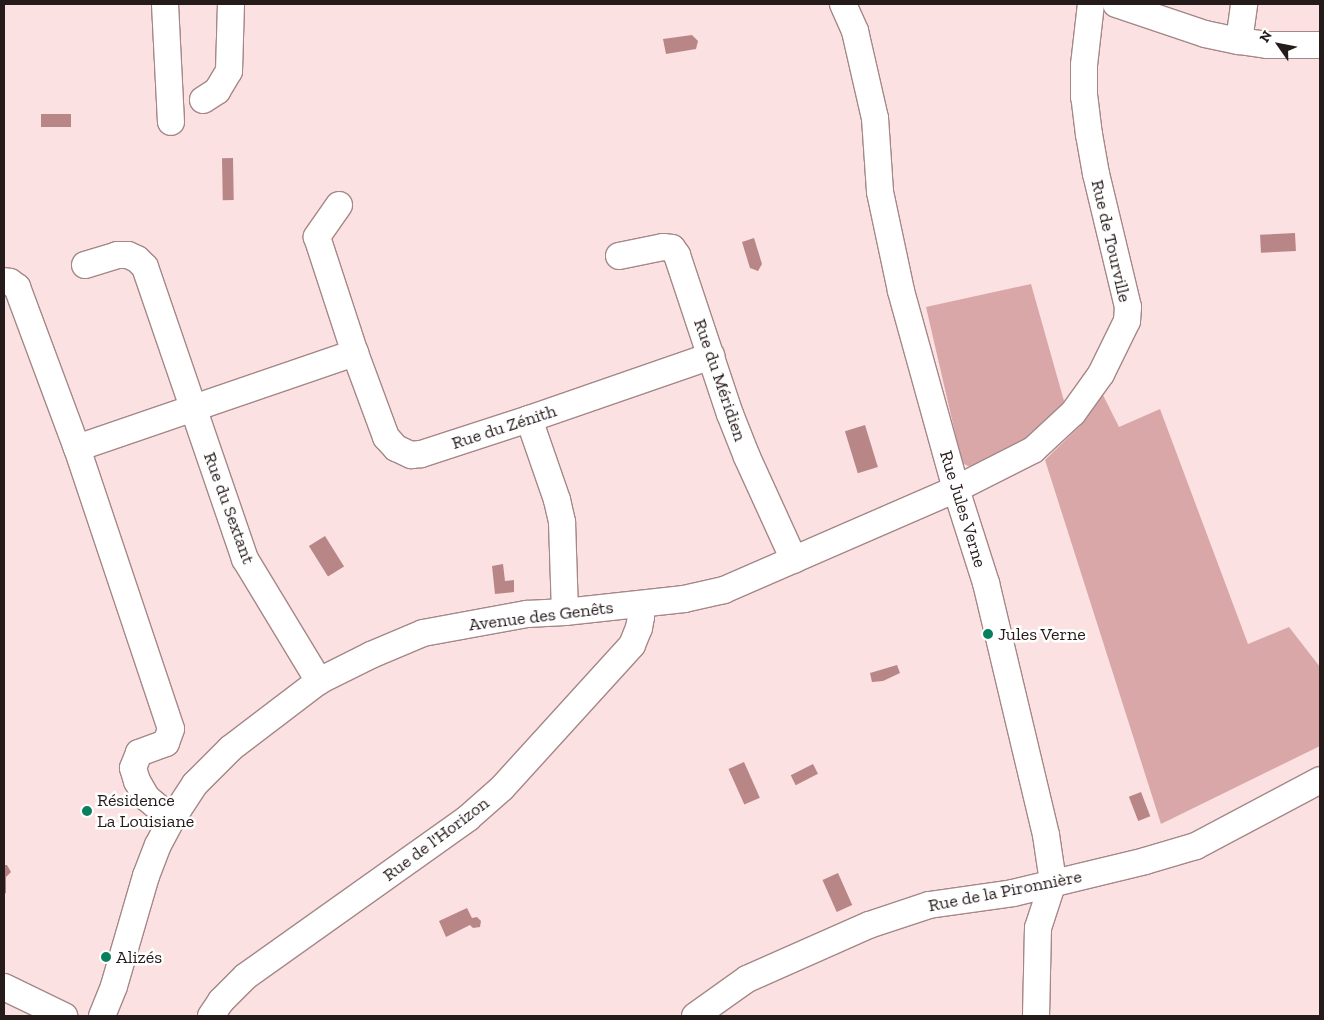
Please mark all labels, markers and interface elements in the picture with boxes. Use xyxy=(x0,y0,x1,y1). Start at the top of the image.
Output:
north arrow xyxy=(1254,20,1304,70)
text: N xyxy=(1256,27,1276,46)
street label: Rue de Tourville xyxy=(1086,178,1136,304)
street label: Rue du Méridien xyxy=(689,316,751,444)
street label: Rue du Zénith xyxy=(449,400,559,454)
street label: Rue Jules Verne xyxy=(935,447,991,571)
street label: Rue du Sextant xyxy=(199,449,259,567)
street label: Avenue des Genêts xyxy=(467,596,615,636)
place label: Jules Verne xyxy=(998,623,1086,645)
marker: Jules Verne xyxy=(982,628,994,640)
place label: Résidence La Louisiane xyxy=(97,790,194,832)
street label: Rue de l'Horizon xyxy=(379,792,493,886)
marker: Résidence La Louisiane xyxy=(81,805,93,817)
street label: Rue de la Pironnière xyxy=(926,866,1084,916)
place label: Alizés xyxy=(116,946,162,968)
marker: Alizés xyxy=(100,951,112,963)

